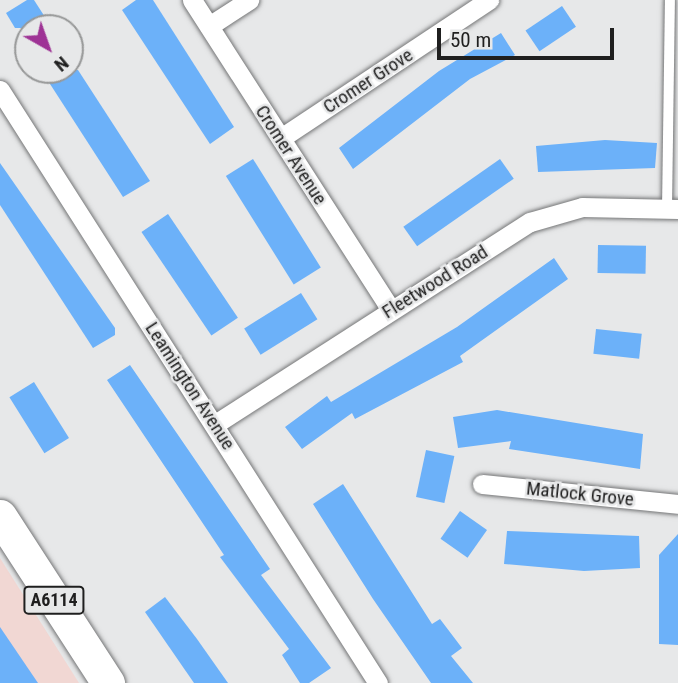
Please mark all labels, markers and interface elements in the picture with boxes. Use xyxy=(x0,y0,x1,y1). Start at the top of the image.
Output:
north arrow xyxy=(14,14,84,84)
scale bar xyxy=(440,14,617,58)
text: 50 m xyxy=(450,28,491,52)
street label: Cromer Grove xyxy=(319,44,417,118)
text: N xyxy=(50,51,73,76)
street label: Cromer Avenue xyxy=(250,101,332,209)
street label: Fleetwood Road xyxy=(378,240,492,324)
street label: Leamington Avenue xyxy=(140,318,240,454)
street label: Matlock Grove xyxy=(525,477,635,511)
road number: A6114 xyxy=(22,586,86,614)

